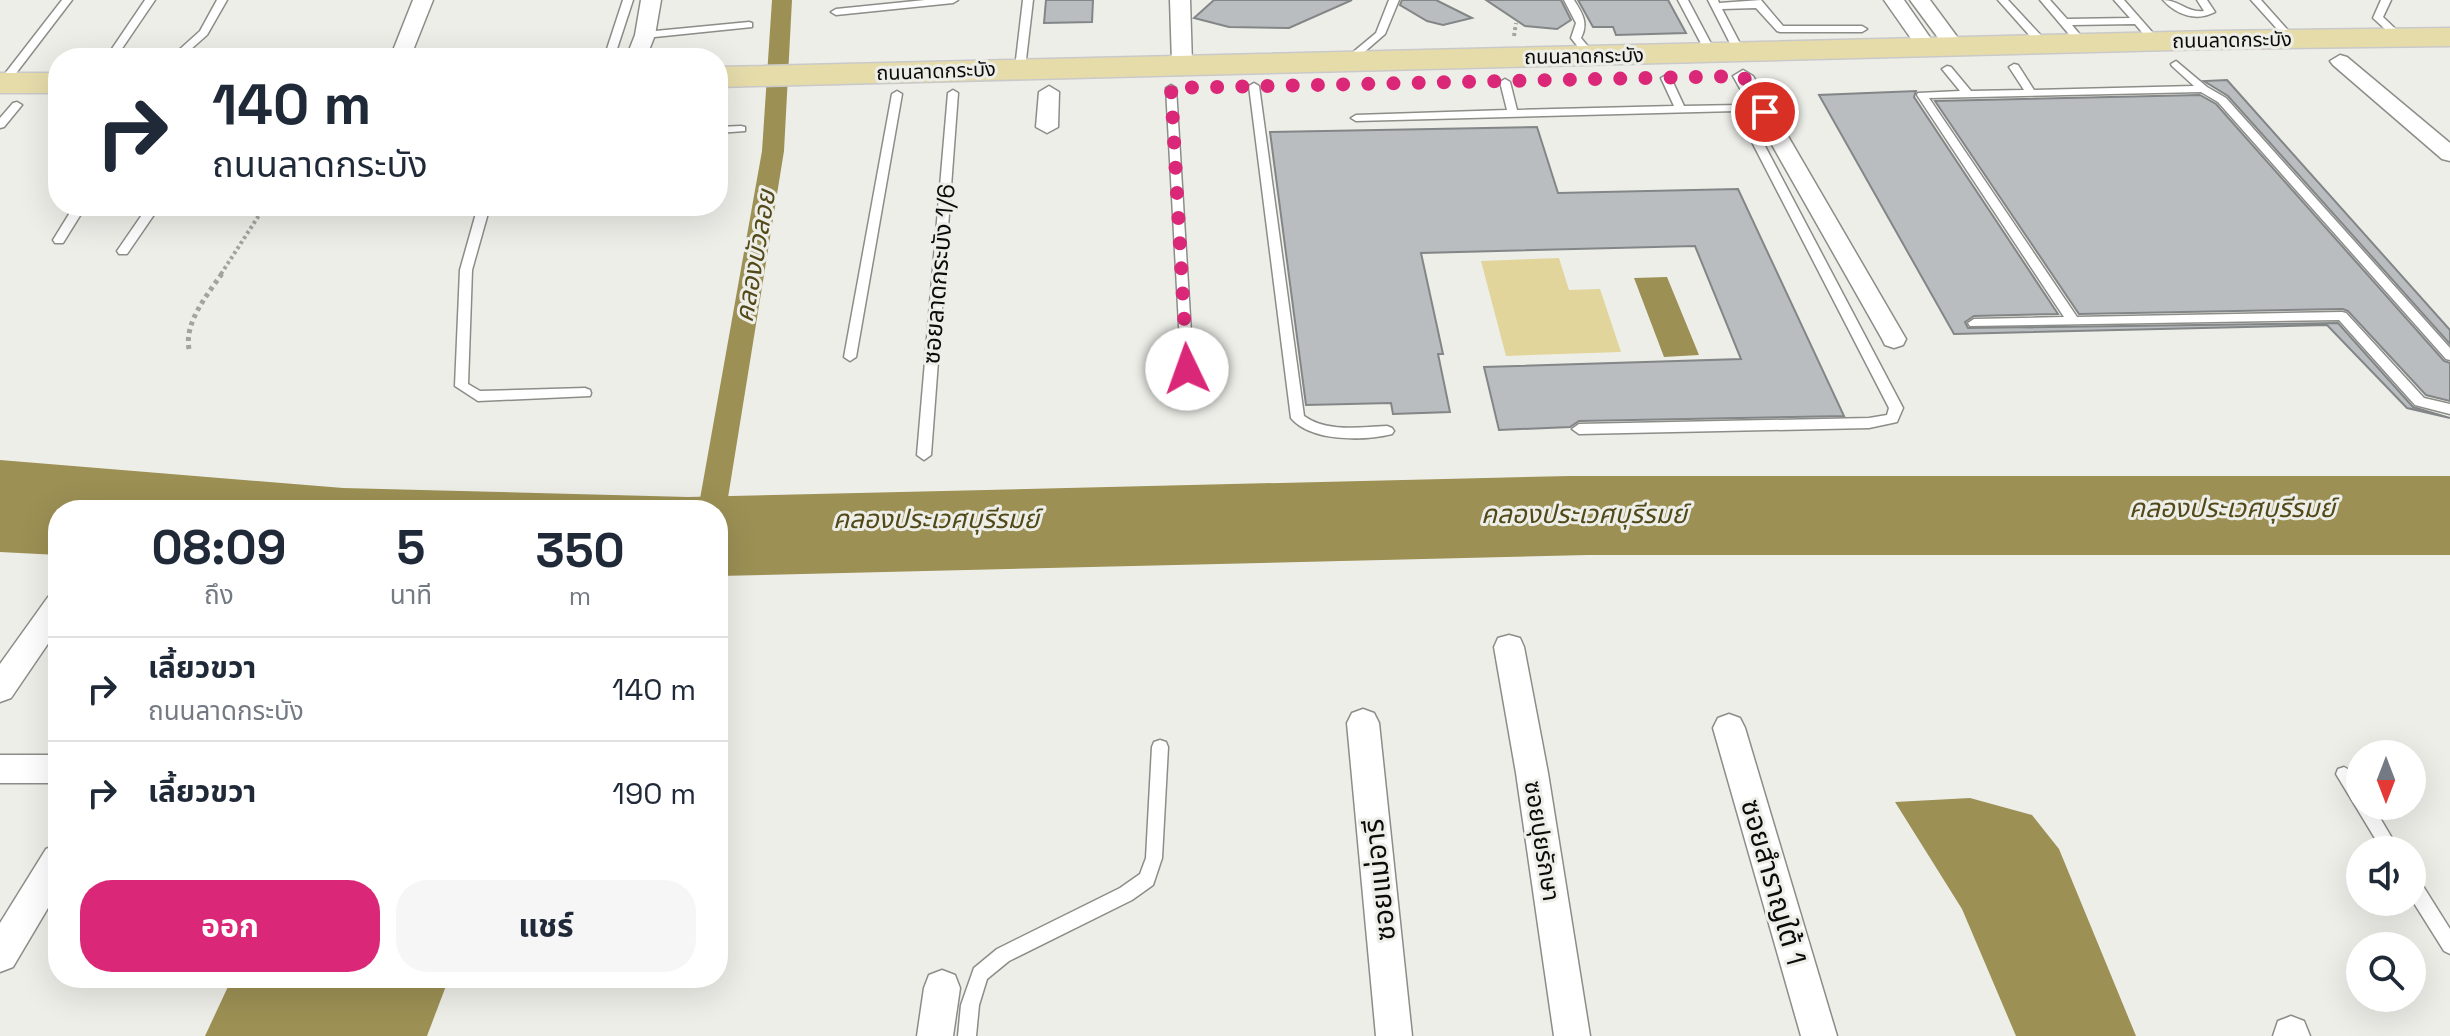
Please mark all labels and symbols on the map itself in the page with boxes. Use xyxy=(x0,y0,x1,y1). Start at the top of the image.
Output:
street label: ถนนลาดกระบัง xyxy=(2172,26,2292,54)
street label: ถนนลาดกระบัง xyxy=(1524,42,1644,70)
street label: ถนนลาดกระบัง xyxy=(876,56,996,86)
pin xyxy=(1731,78,1799,146)
street label: ซอยลาดกระบัง 1/6 xyxy=(915,182,962,365)
water label: คลองบัวลอย xyxy=(727,186,784,325)
position arrow xyxy=(1145,327,1229,411)
water label: คลองประเวศบุรีรมย์ xyxy=(2129,491,2340,525)
water label: คลองประเวศบุรีรมย์ xyxy=(1481,497,1692,531)
water label: คลองประเวศบุรีรมย์ xyxy=(833,502,1044,536)
north arrow xyxy=(2346,740,2426,820)
street label: ซอยปุยรักษา xyxy=(1518,779,1567,903)
street label: ซอยสำราญใต้ 1 xyxy=(1733,795,1815,969)
street label: ซอยแม่อารี xyxy=(1355,817,1403,943)

